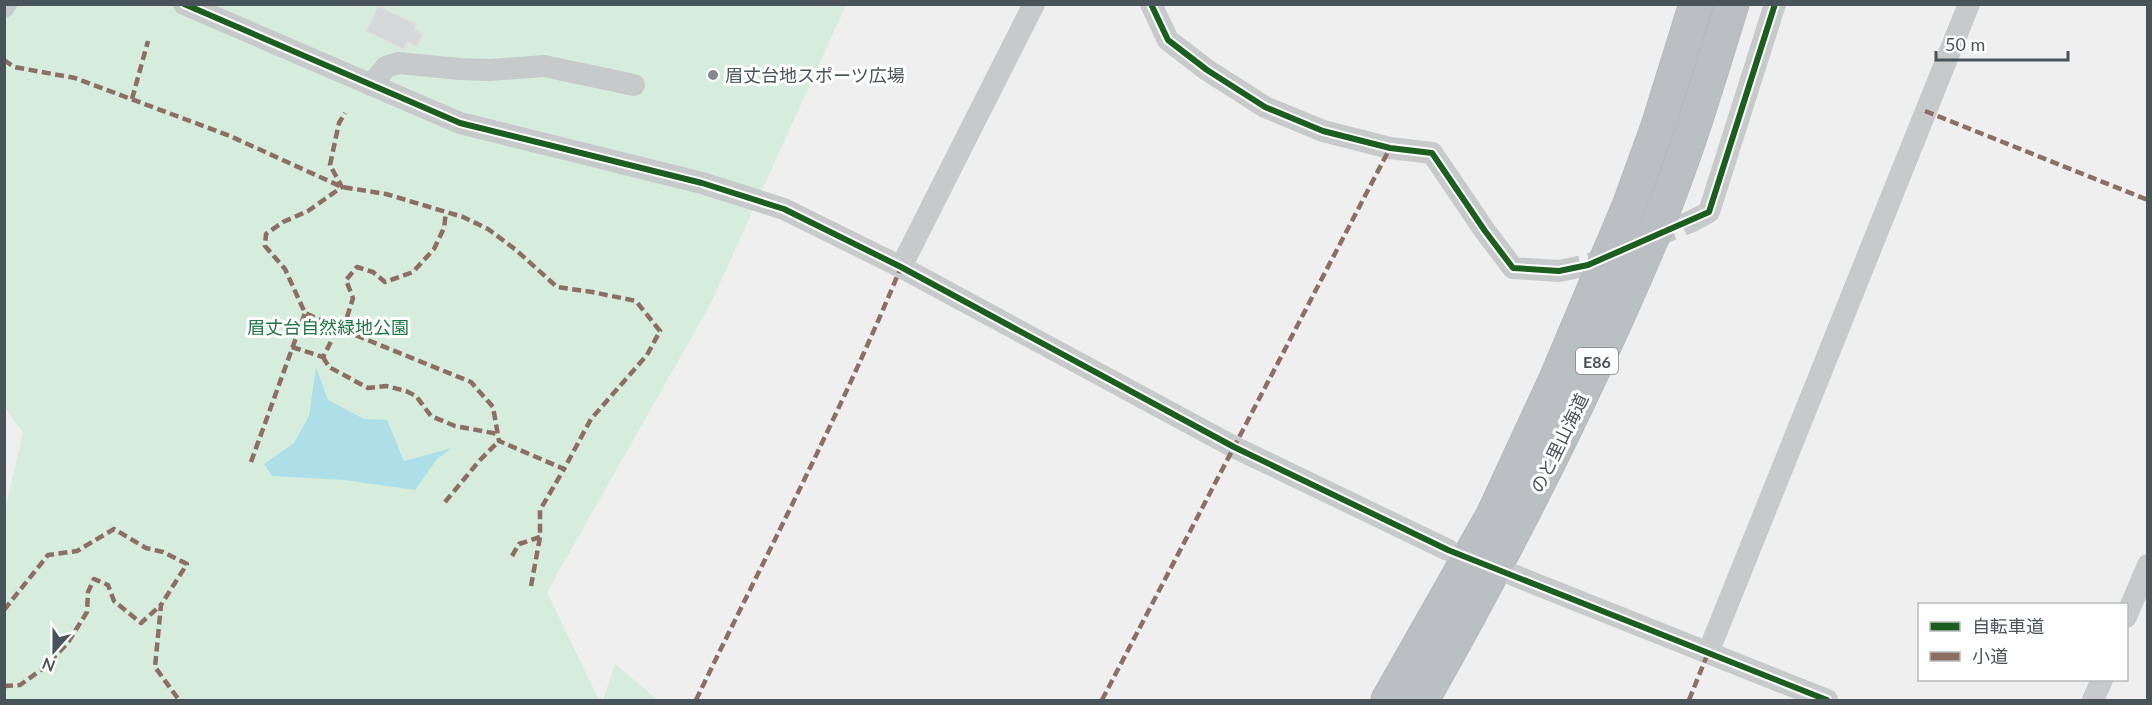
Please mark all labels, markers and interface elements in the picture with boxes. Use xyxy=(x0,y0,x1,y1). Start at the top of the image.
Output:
scale bar xyxy=(1936,24,2068,62)
text: 50 m xyxy=(1945,33,1985,55)
place label: 眉丈台地スポーツ広場 xyxy=(725,64,905,86)
marker: 眉丈台地スポーツ広場 xyxy=(706,68,720,82)
park label: 眉丈台自然緑地公園 xyxy=(247,316,409,338)
road number: E86 xyxy=(1576,348,1618,374)
street label: のと里山海道 xyxy=(1525,390,1593,496)
legend xyxy=(1918,603,2128,681)
text: 自転車道 xyxy=(1972,615,2044,637)
north arrow xyxy=(24,621,84,681)
text: 小道 xyxy=(1972,645,2008,667)
text: N xyxy=(39,654,58,677)

